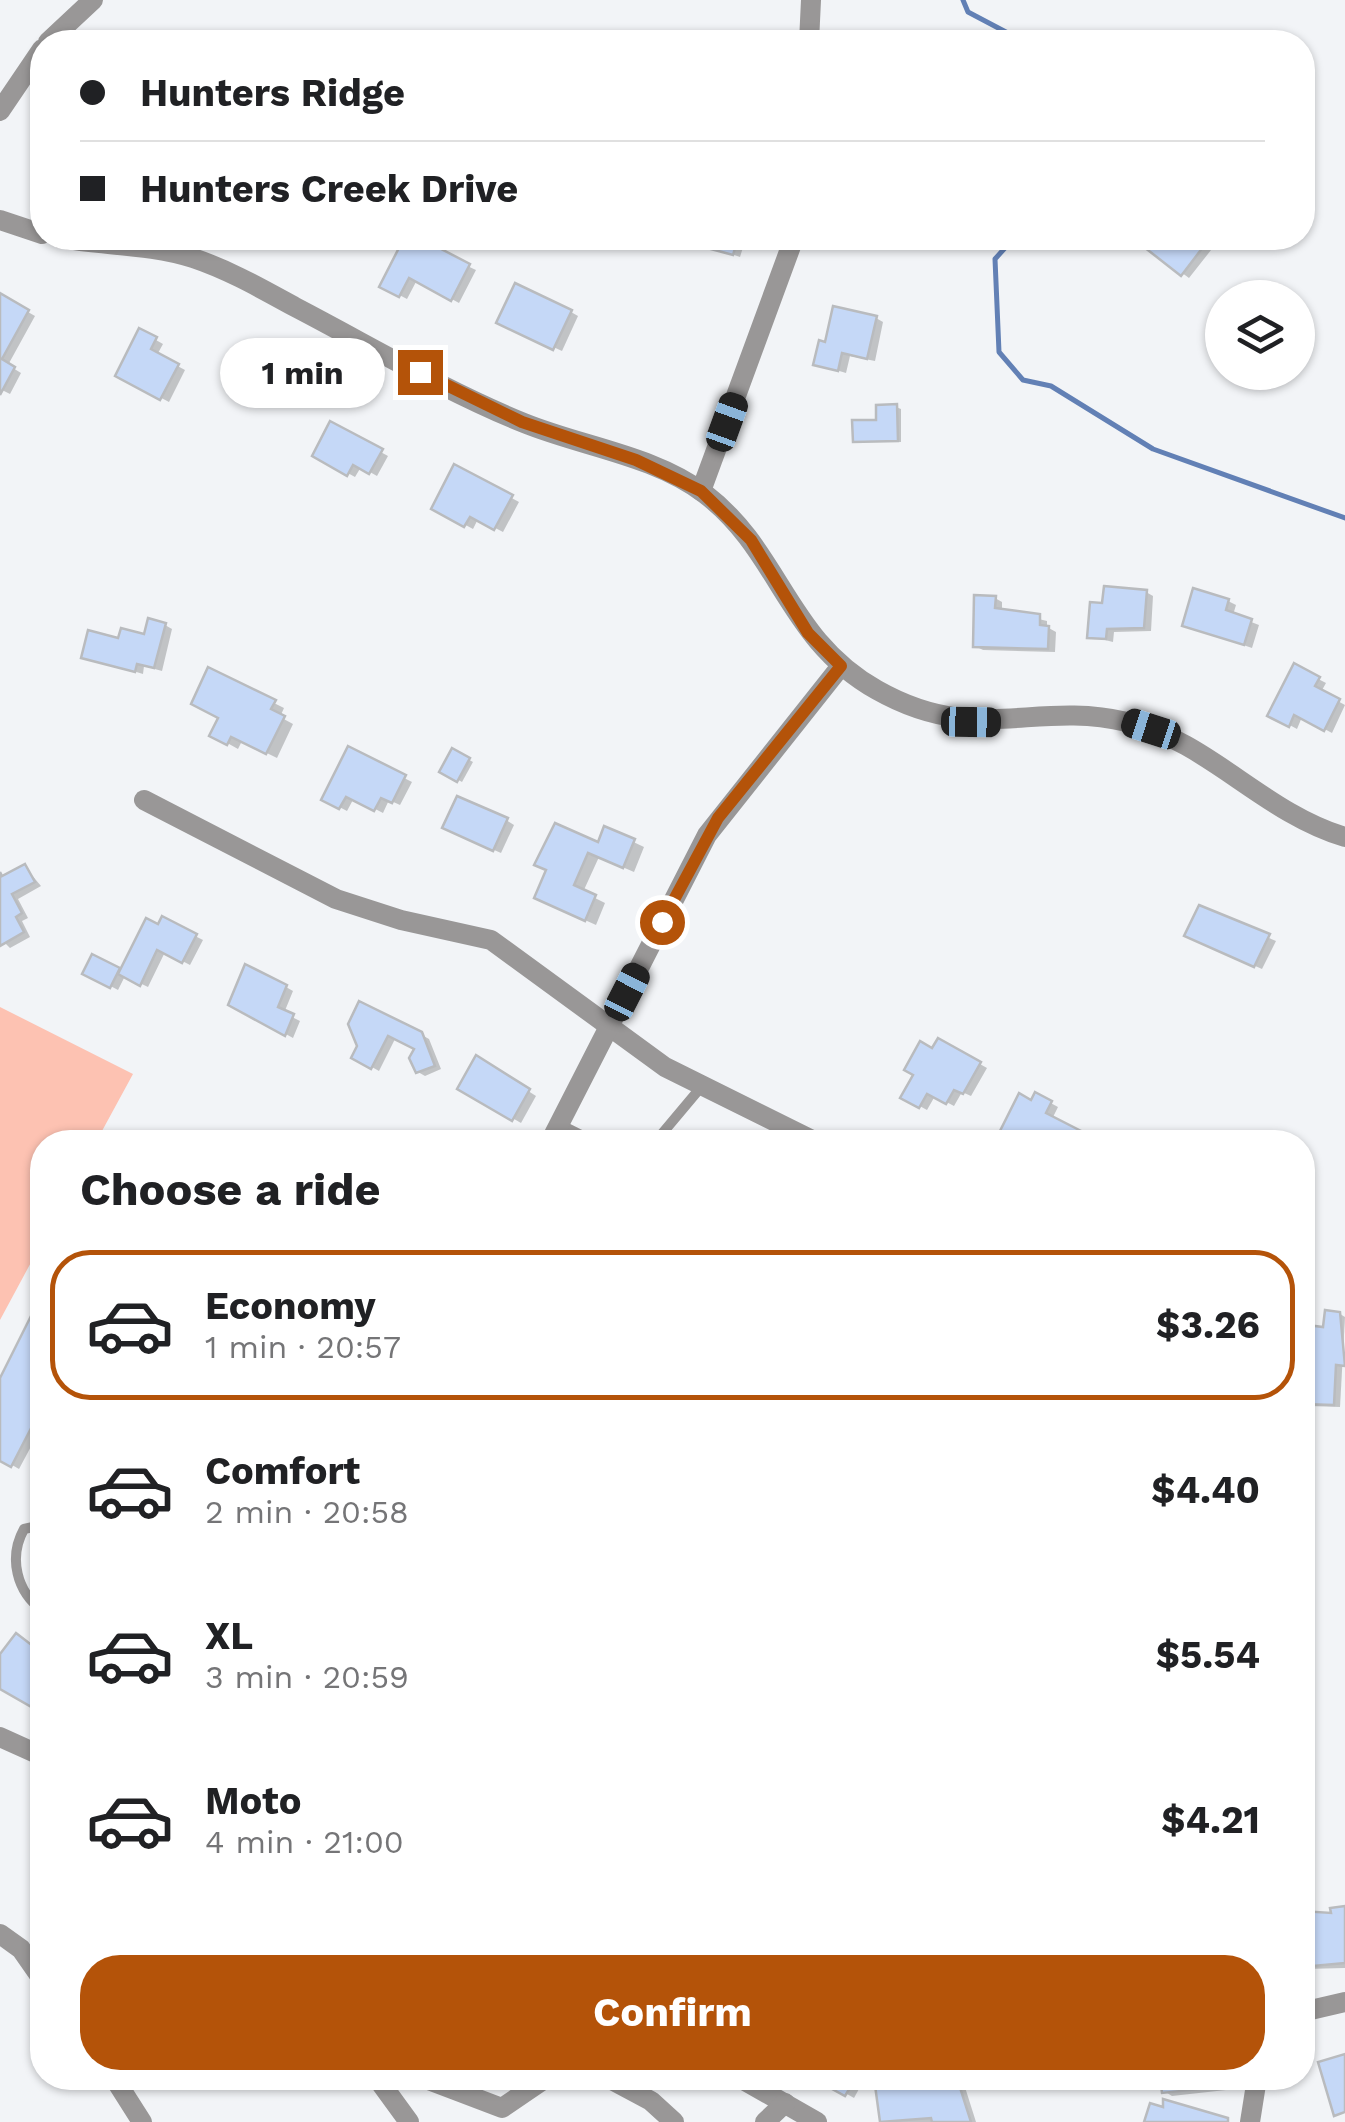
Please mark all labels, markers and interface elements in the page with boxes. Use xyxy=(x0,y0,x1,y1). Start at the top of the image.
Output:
text: Hunters Ridge xyxy=(140,71,405,115)
text: Hunters Creek Drive xyxy=(140,167,518,211)
map controls xyxy=(1205,280,1315,390)
button: layers xyxy=(1205,280,1315,390)
callout: 1 min xyxy=(220,337,385,407)
route end xyxy=(398,350,443,395)
text: 1 min xyxy=(261,354,344,392)
car xyxy=(703,389,751,455)
car xyxy=(1118,705,1184,753)
car xyxy=(941,706,1001,738)
route start xyxy=(640,900,685,945)
car xyxy=(600,958,654,1026)
text: Choose a ride xyxy=(80,1163,380,1216)
icon: car xyxy=(85,1280,175,1370)
text: Economy xyxy=(205,1284,376,1328)
text: $3.26 xyxy=(1156,1303,1260,1347)
text: 1 min · 20:57 xyxy=(205,1328,401,1366)
icon: car xyxy=(85,1445,175,1535)
text: Comfort xyxy=(205,1449,360,1493)
text: $4.40 xyxy=(1151,1468,1260,1512)
text: 2 min · 20:58 xyxy=(205,1493,409,1531)
icon: car xyxy=(85,1610,175,1700)
text: XL xyxy=(205,1614,253,1658)
text: $5.54 xyxy=(1156,1633,1260,1677)
text: 3 min · 20:59 xyxy=(205,1658,409,1696)
icon: car xyxy=(85,1775,175,1865)
text: Moto xyxy=(205,1779,301,1823)
text: $4.21 xyxy=(1161,1798,1260,1842)
text: 4 min · 21:00 xyxy=(205,1823,404,1861)
button: Confirm xyxy=(80,1955,1265,2070)

